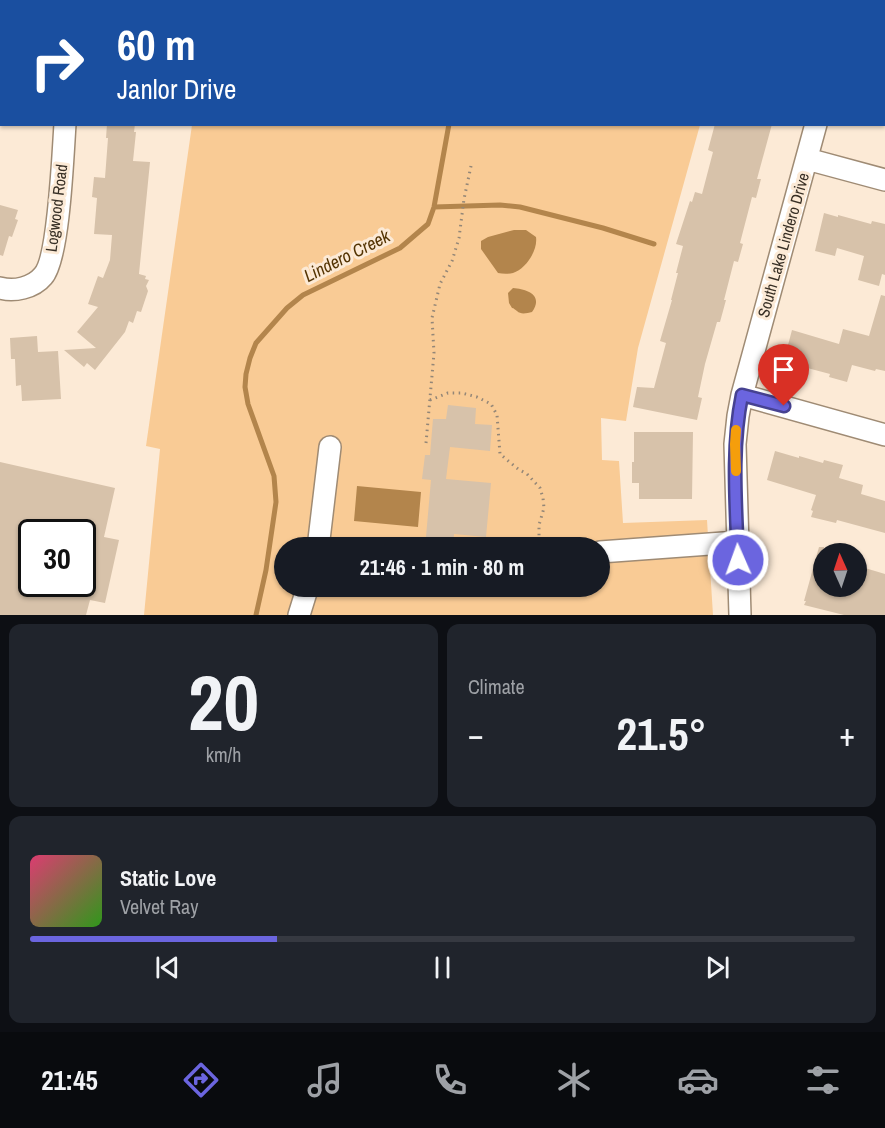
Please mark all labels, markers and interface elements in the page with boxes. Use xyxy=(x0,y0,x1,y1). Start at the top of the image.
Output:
text: 60 m xyxy=(117,17,196,73)
icon: right xyxy=(18,24,96,102)
text: Janlor Drive xyxy=(117,71,236,107)
street label: Logwood Road xyxy=(40,163,72,253)
street label: South Lake Lindero Drive xyxy=(752,170,814,320)
water label: Lindero Creek xyxy=(299,223,395,288)
pin xyxy=(758,344,809,406)
icon: arrive xyxy=(767,353,800,386)
speed limit sign: 30 xyxy=(18,519,96,597)
position arrow xyxy=(706,528,770,592)
north arrow xyxy=(813,543,867,597)
map controls xyxy=(813,543,867,597)
text: 21:46 · 1 min · 80 m xyxy=(360,552,524,582)
text: 20 xyxy=(188,649,259,754)
text: Climate xyxy=(468,673,525,700)
text: 21.5° xyxy=(617,703,706,764)
text: − xyxy=(468,712,484,756)
text: + xyxy=(839,712,855,756)
text: km/h xyxy=(206,741,241,768)
text: Static Love xyxy=(120,863,216,893)
text: Velvet Ray xyxy=(120,893,198,920)
icon: previous xyxy=(151,951,184,984)
icon: pause xyxy=(426,951,459,984)
icon: next xyxy=(701,951,734,984)
icon: directions xyxy=(180,1059,222,1101)
icon: music xyxy=(304,1059,346,1101)
icon: phone xyxy=(429,1059,471,1101)
icon: climate xyxy=(553,1059,595,1101)
icon: car xyxy=(677,1059,719,1101)
icon: filters xyxy=(802,1059,844,1101)
text: 21:45 xyxy=(41,1062,98,1098)

